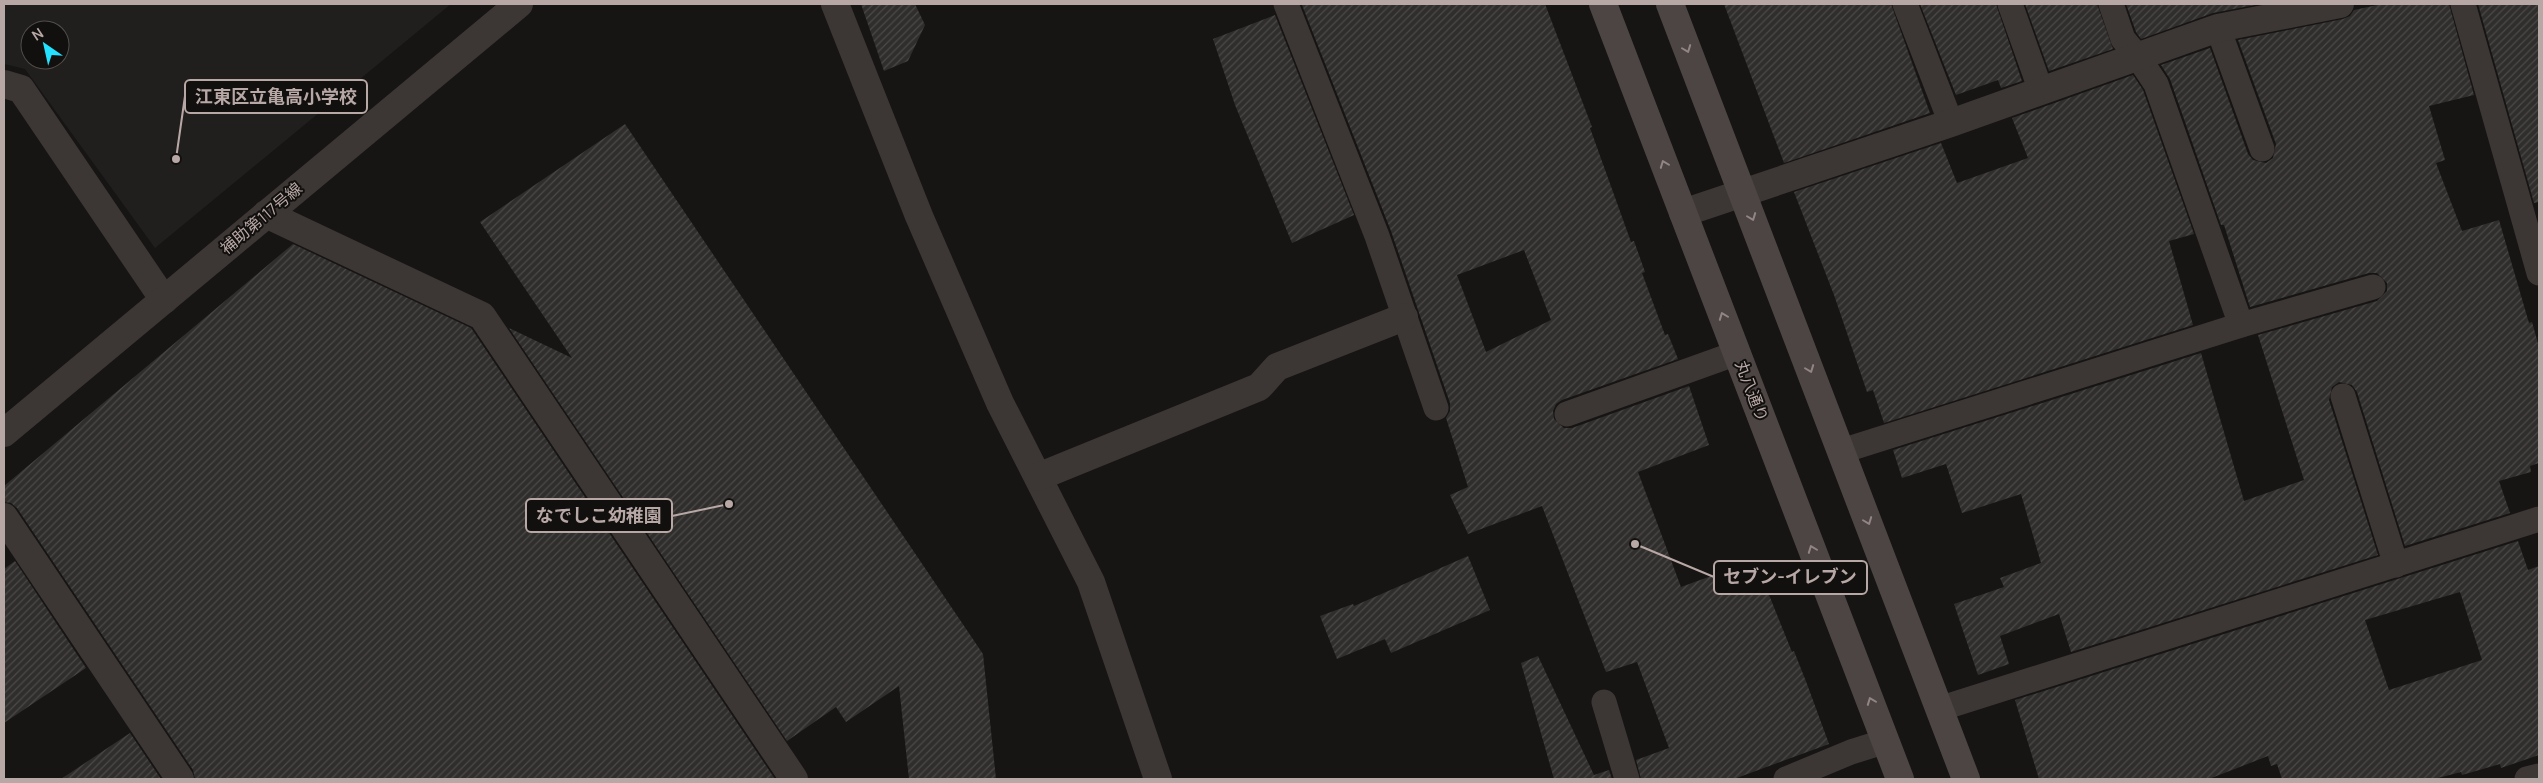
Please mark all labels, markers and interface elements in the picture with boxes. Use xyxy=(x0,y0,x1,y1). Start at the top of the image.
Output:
north arrow xyxy=(20,20,70,70)
text: N xyxy=(28,23,47,44)
one-way arrow xyxy=(1681,44,1692,53)
callout: 江東区立亀高小学校 xyxy=(185,80,367,113)
text: 江東区立亀高小学校 xyxy=(195,84,357,108)
one-way arrow xyxy=(1660,160,1671,169)
street label: 補助第117号線 xyxy=(215,177,307,259)
one-way arrow xyxy=(1746,212,1756,221)
one-way arrow xyxy=(1719,312,1729,321)
street label: 丸八通り xyxy=(1730,357,1774,425)
one-way arrow xyxy=(1804,364,1814,373)
callout: なでしこ幼稚園 xyxy=(526,499,672,532)
text: なでしこ幼稚園 xyxy=(536,503,662,527)
one-way arrow xyxy=(1862,516,1872,525)
one-way arrow xyxy=(1808,545,1818,554)
callout: セブン-イレブン xyxy=(1714,561,1867,594)
text: セブン-イレブン xyxy=(1723,564,1857,588)
one-way arrow xyxy=(1866,697,1877,706)

